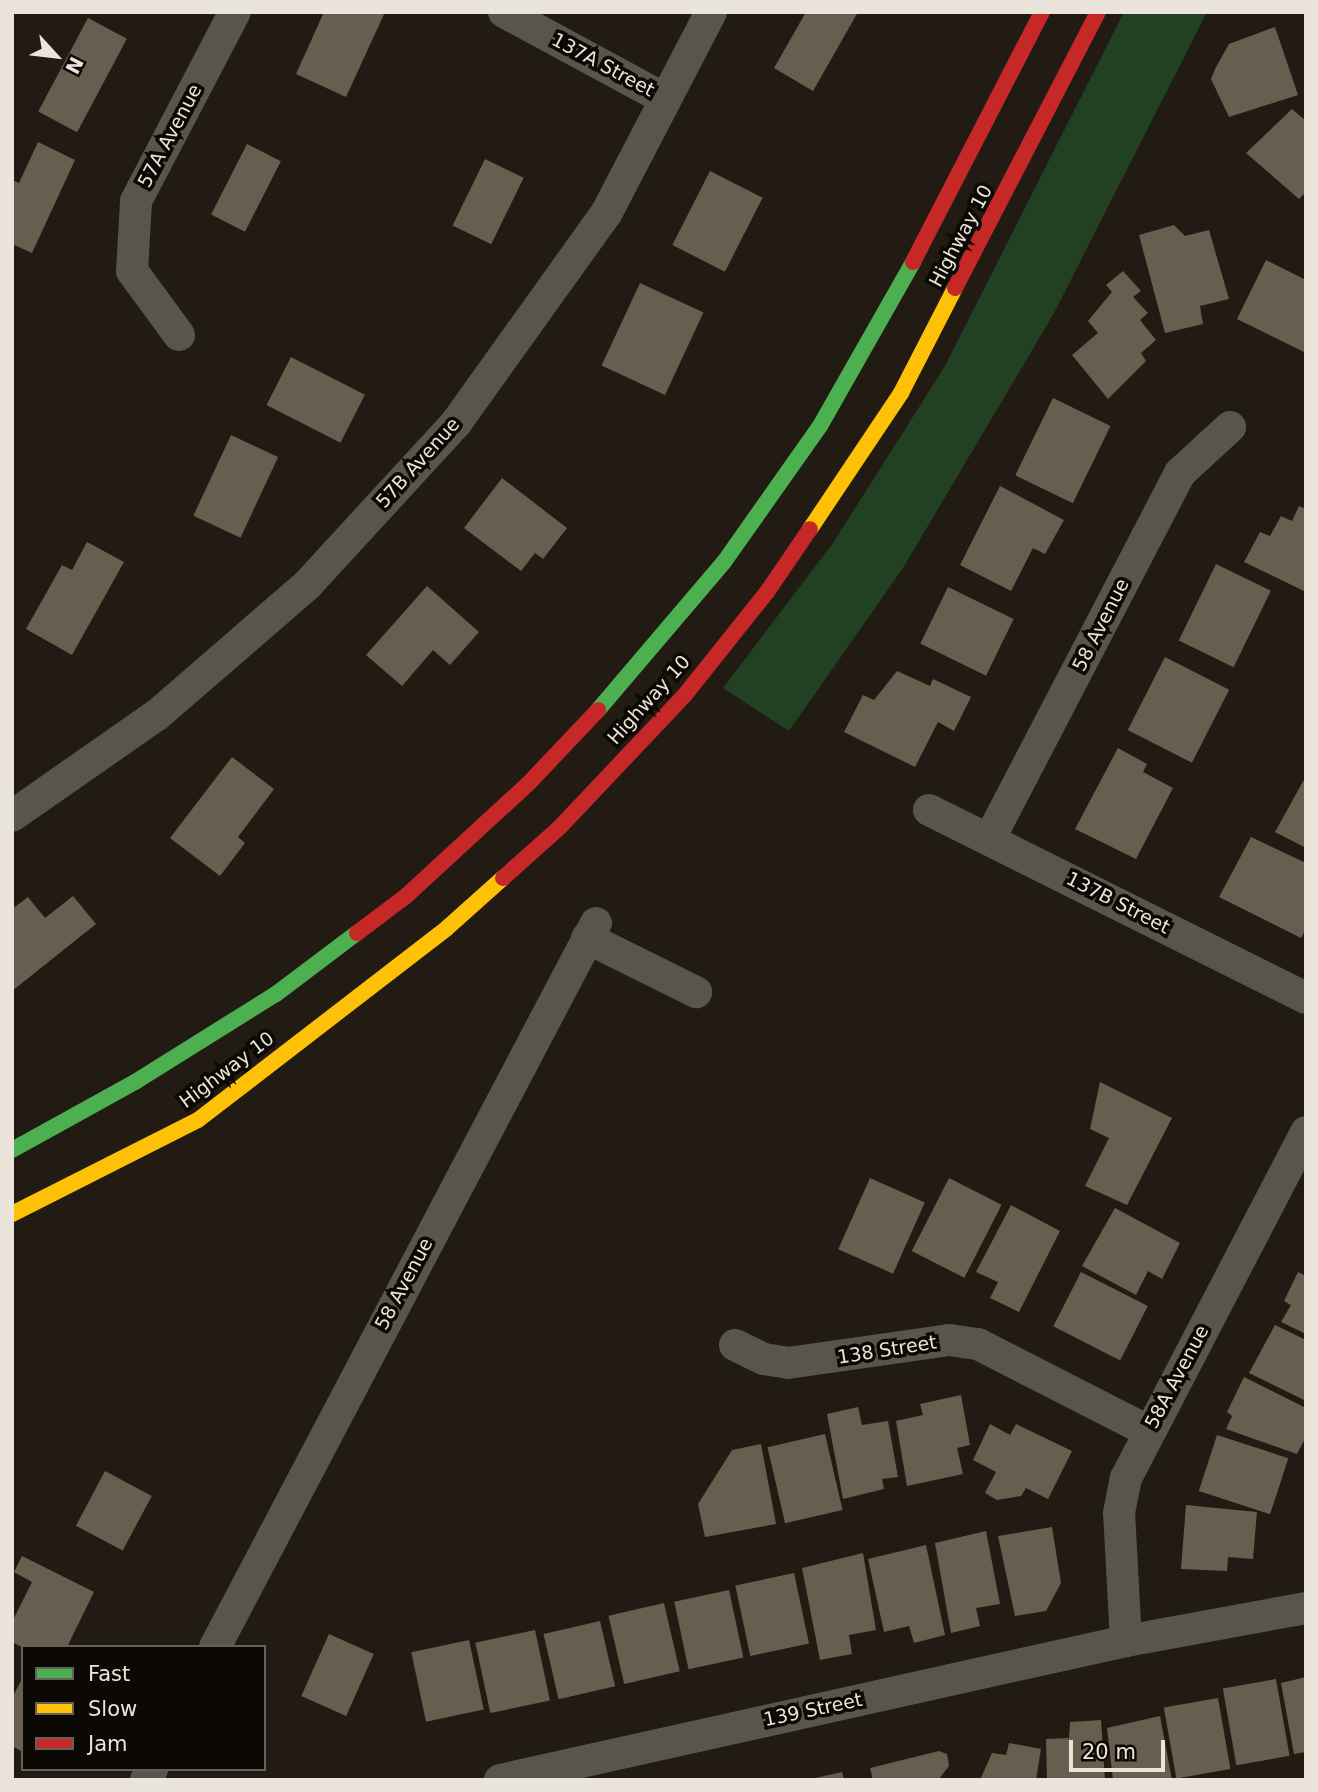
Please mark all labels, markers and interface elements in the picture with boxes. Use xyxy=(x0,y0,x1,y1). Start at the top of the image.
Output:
north arrow xyxy=(21,21,91,91)
street label: 137A Street xyxy=(548,28,658,102)
text: N xyxy=(61,53,88,78)
street label: 57A Avenue xyxy=(133,80,207,192)
street label: Highway 10 xyxy=(925,181,997,291)
street label: 57B Avenue xyxy=(371,413,465,513)
street label: 58 Avenue xyxy=(1068,575,1134,675)
street label: Highway 10 xyxy=(603,651,695,749)
street label: 137B Street xyxy=(1062,867,1174,939)
street label: Highway 10 xyxy=(175,1027,279,1113)
street label: 58 Avenue xyxy=(370,1234,438,1334)
street label: 58A Avenue xyxy=(1140,1321,1214,1433)
street label: 138 Street xyxy=(836,1331,938,1369)
legend xyxy=(21,1645,266,1771)
text: Fast xyxy=(88,1662,130,1686)
street label: 139 Street xyxy=(762,1688,864,1732)
text: Slow xyxy=(88,1697,137,1721)
scale bar xyxy=(1073,1726,1169,1770)
text: Jam xyxy=(88,1732,128,1756)
text: 20 m xyxy=(1082,1740,1136,1764)

